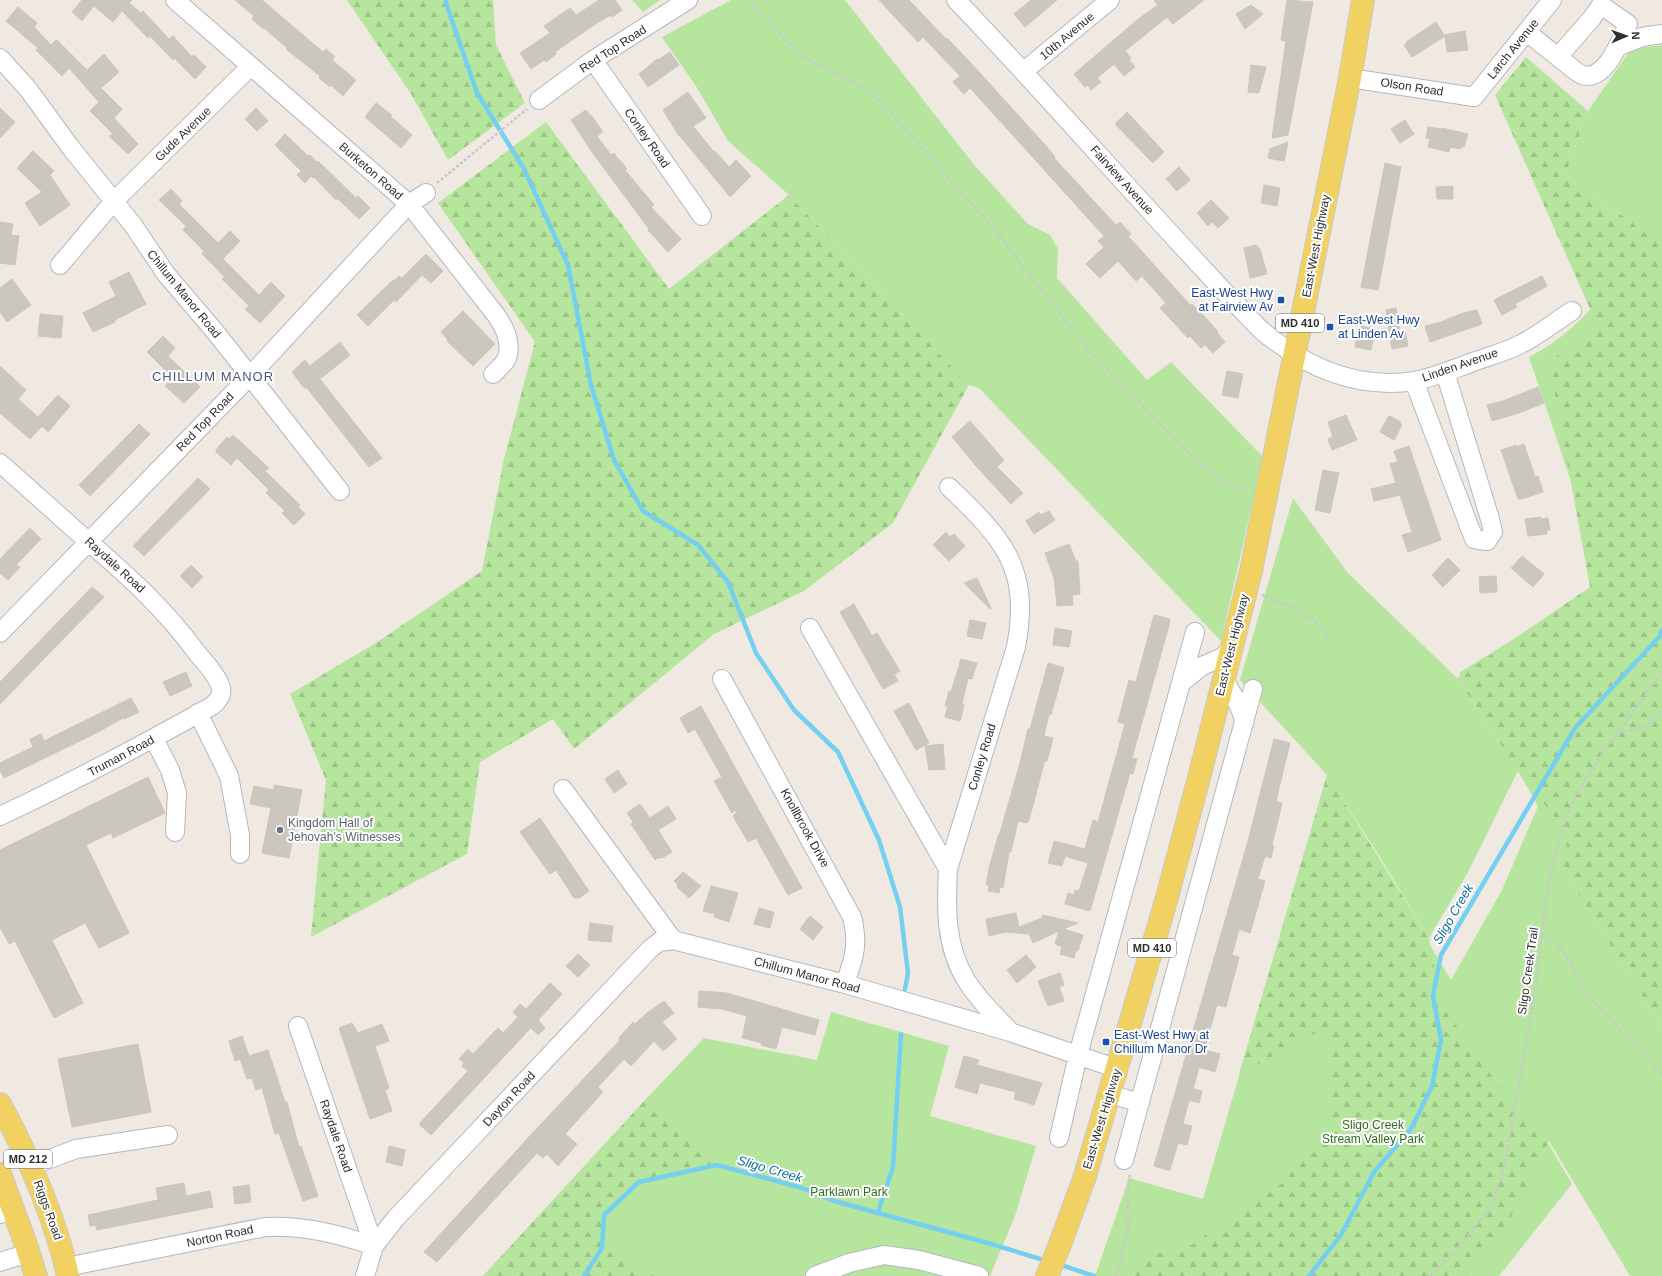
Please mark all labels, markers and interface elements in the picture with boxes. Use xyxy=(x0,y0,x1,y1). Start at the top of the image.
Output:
street label: 10th Avenue xyxy=(1037,9,1097,63)
street label: Larch Avenue xyxy=(1485,16,1542,82)
north arrow xyxy=(1606,16,1646,56)
street label: Red Top Road xyxy=(577,22,649,76)
text: N xyxy=(1630,31,1642,40)
street label: Olson Road xyxy=(1380,75,1444,99)
street label: Gude Avenue xyxy=(152,104,214,164)
street label: Conley Road xyxy=(621,106,673,170)
street label: Burketon Road xyxy=(336,139,406,203)
street label: Fairview Avenue xyxy=(1087,143,1157,218)
street label: East-West Highway xyxy=(1299,193,1333,299)
street label: Chillum Manor Road xyxy=(144,247,224,341)
place label: East-West Hwy at Fairview Av xyxy=(1191,286,1273,314)
marker: East-West Hwy at Fairview Av xyxy=(1276,295,1286,305)
place label: East-West Hwy at Linden Av xyxy=(1338,313,1420,341)
road number: MD 410 xyxy=(1276,314,1324,332)
marker: East-West Hwy at Linden Av xyxy=(1325,322,1335,332)
street label: Linden Avenue xyxy=(1420,345,1500,385)
district label: CHILLUM MANOR xyxy=(152,369,274,384)
street label: Red Top Road xyxy=(173,390,237,454)
street label: Raydale Road xyxy=(82,534,148,596)
street label: East-West Highway xyxy=(1213,593,1251,697)
street label: Conley Road xyxy=(965,722,999,792)
street label: Truman Road xyxy=(86,733,156,779)
street label: Knollbrook Drive xyxy=(778,786,833,870)
place label: Kingdom Hall of Jehovah’s Witnesses xyxy=(288,816,401,844)
marker: Kingdom Hall of Jehovah’s Witnesses xyxy=(275,825,285,835)
water label: Sligo Creek xyxy=(1430,880,1477,947)
street label: Sligo Creek Trail xyxy=(1515,926,1541,1016)
road number: MD 410 xyxy=(1128,939,1176,957)
street label: Chillum Manor Road xyxy=(752,954,862,996)
place label: East-West Hwy at Chillum Manor Dr xyxy=(1114,1028,1210,1056)
marker: East-West Hwy at Chillum Manor Dr xyxy=(1101,1037,1111,1047)
street label: East-West Highway xyxy=(1080,1067,1124,1171)
street label: Dayton Road xyxy=(480,1069,538,1129)
street label: Raydale Road xyxy=(317,1098,355,1174)
park label: Sligo Creek Stream Valley Park xyxy=(1322,1118,1425,1146)
road number: MD 212 xyxy=(4,1150,52,1168)
water label: Sligo Creek xyxy=(736,1153,806,1186)
street label: Riggs Road xyxy=(31,1178,65,1242)
park label: Parklawn Park xyxy=(810,1185,889,1199)
street label: Norton Road xyxy=(185,1222,255,1250)

